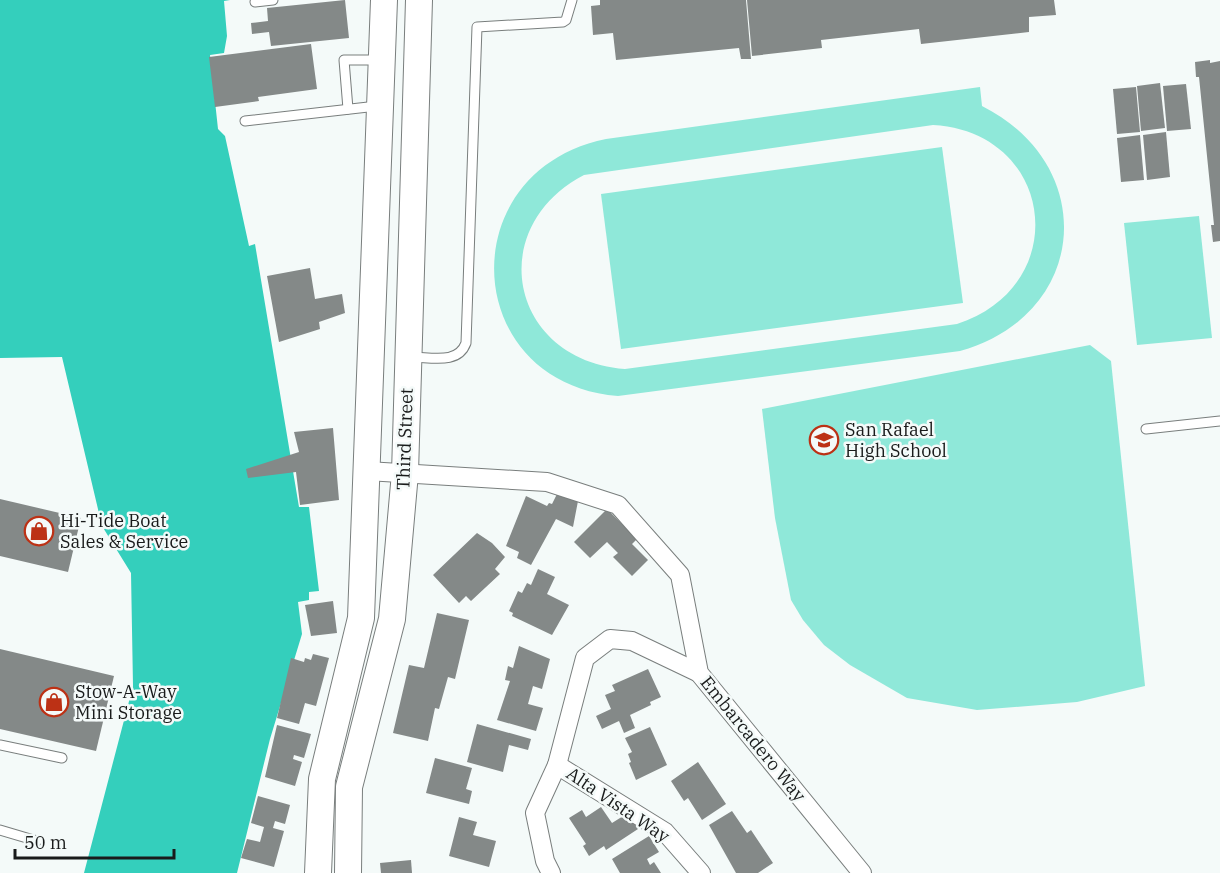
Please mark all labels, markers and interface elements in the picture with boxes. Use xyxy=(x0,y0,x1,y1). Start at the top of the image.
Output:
street label: Third Street xyxy=(391,387,418,491)
place label: San Rafael High School xyxy=(845,418,947,462)
school or university icon: San Rafael High School xyxy=(808,424,840,456)
place label: Hi-Tide Boat Sales & Service xyxy=(60,509,188,553)
shop icon: Hi-Tide Boat Sales & Service xyxy=(23,515,55,547)
street label: Embarcadero Way xyxy=(696,671,811,806)
place label: Stow-A-Way Mini Storage xyxy=(75,680,182,724)
shop icon: Stow-A-Way Mini Storage xyxy=(38,686,70,718)
street label: Alta Vista Way xyxy=(562,762,675,848)
scale bar xyxy=(15,822,174,860)
text: 50 m xyxy=(24,831,67,854)

